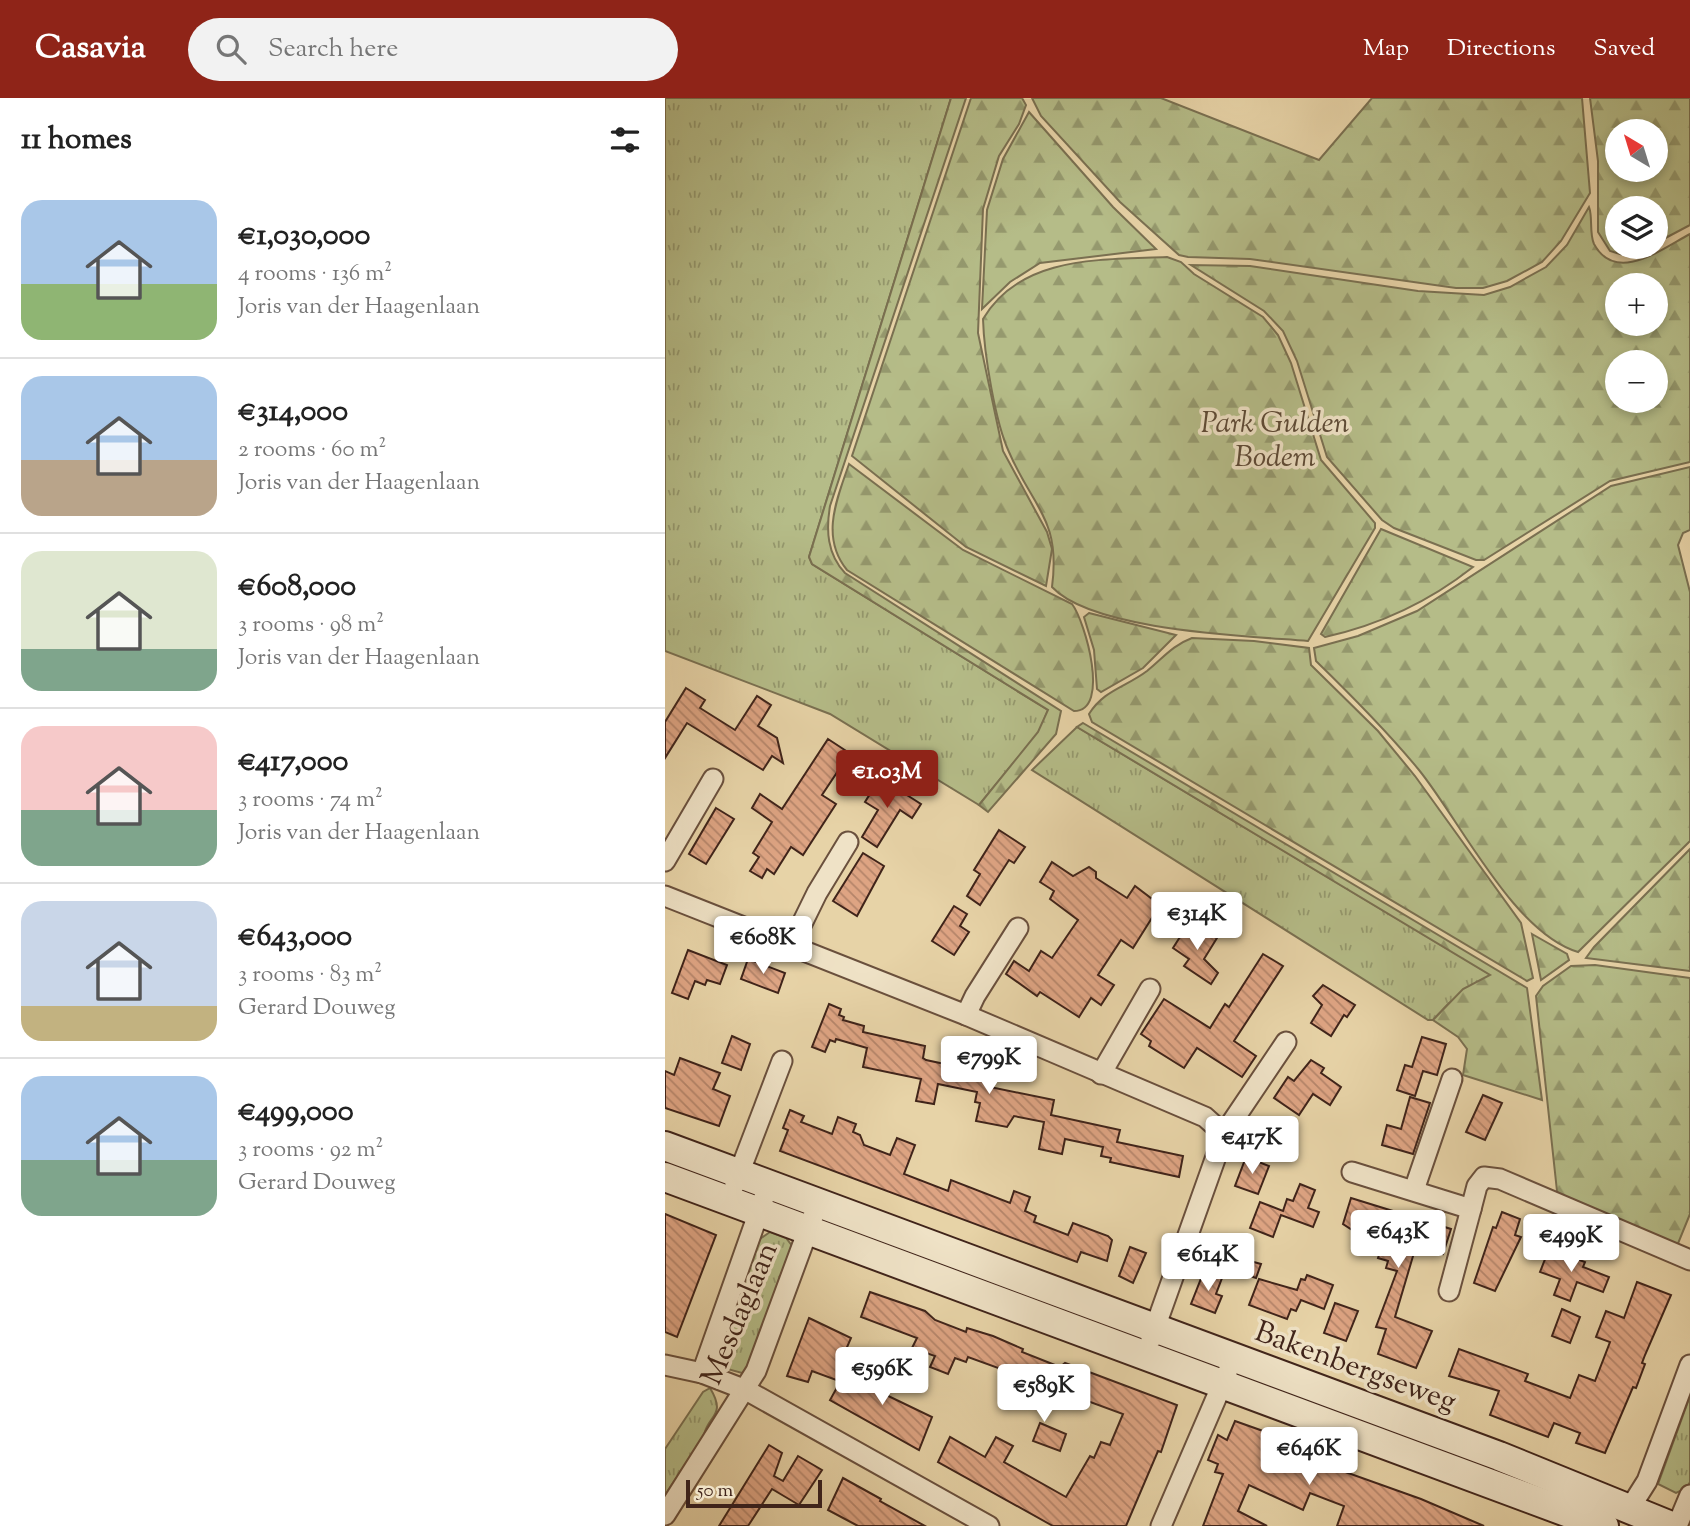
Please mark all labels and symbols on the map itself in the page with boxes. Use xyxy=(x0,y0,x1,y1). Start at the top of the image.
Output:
north arrow xyxy=(1605,119,1668,182)
park label: Park Gulden Bodem xyxy=(1201,403,1350,480)
pin: €1.03M xyxy=(830,750,944,810)
pin: €314K xyxy=(1148,892,1246,952)
pin: €608K xyxy=(714,916,812,976)
pin: €799K xyxy=(940,1037,1038,1096)
pin: €417K xyxy=(1203,1116,1301,1176)
pin: €643K xyxy=(1349,1210,1447,1270)
pin: €499K xyxy=(1522,1214,1620,1274)
pin: €614K xyxy=(1159,1234,1257,1293)
street label: Mesdaglaan xyxy=(692,1236,791,1392)
street label: Bakenbergseweg xyxy=(1248,1312,1462,1424)
pin: €596K xyxy=(833,1348,931,1407)
pin: €589K xyxy=(995,1364,1093,1424)
pin: €646K xyxy=(1260,1428,1358,1487)
scale bar xyxy=(686,1477,823,1509)

